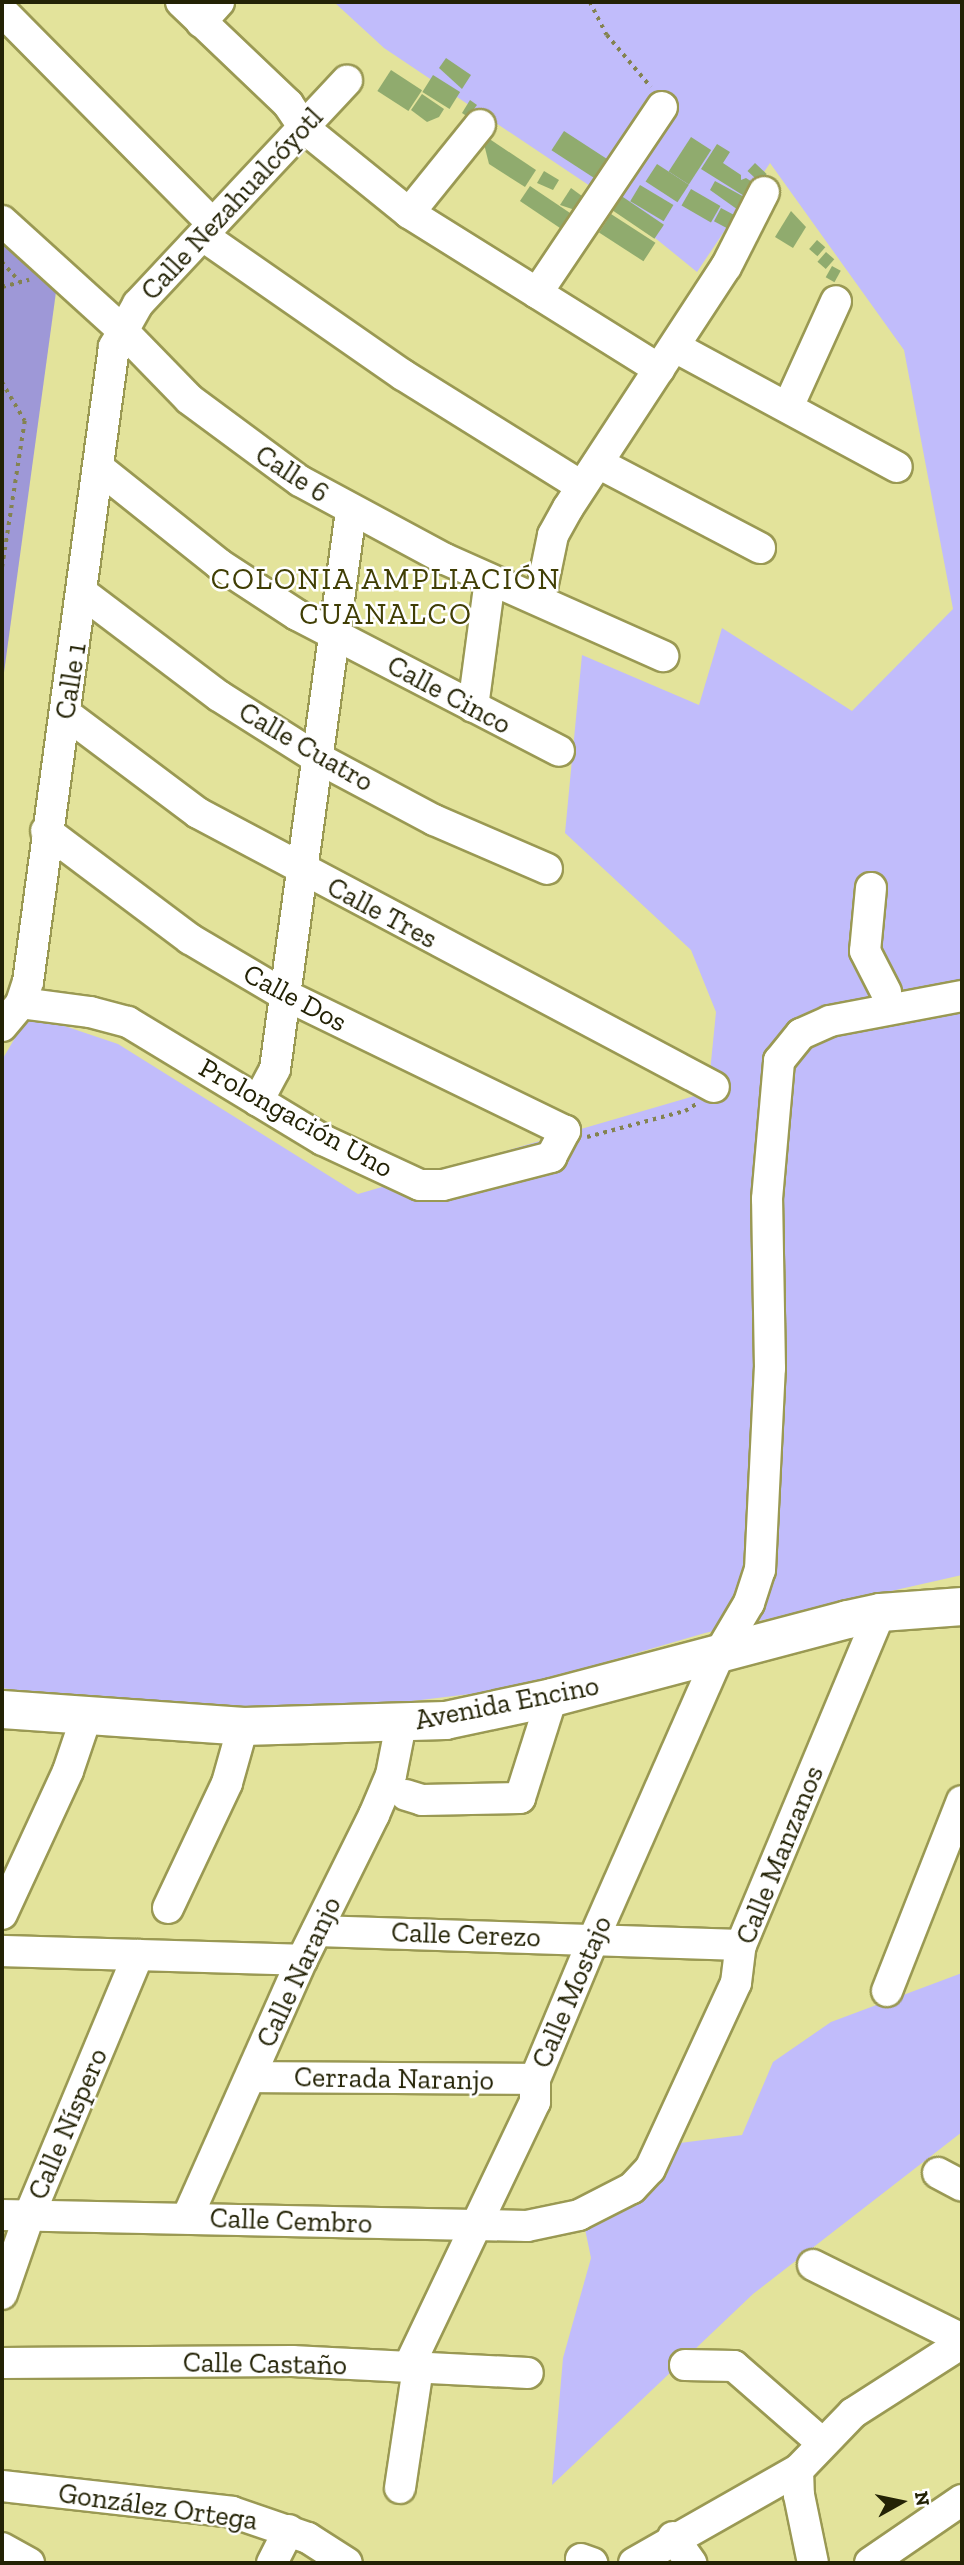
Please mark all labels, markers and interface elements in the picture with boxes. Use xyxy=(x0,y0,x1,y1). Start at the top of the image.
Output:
street label: Calle Nezahualcóyotl xyxy=(134,101,330,307)
street label: Calle 6 xyxy=(249,438,335,510)
district label: COLONIA AMPLIACIÓN CUANALCO xyxy=(212,561,560,632)
street label: Calle 1 xyxy=(48,640,94,722)
street label: Calle Cinco xyxy=(381,648,517,742)
street label: Calle Cuatro xyxy=(233,695,379,799)
street label: Calle Tres xyxy=(321,870,443,956)
street label: Calle Dos xyxy=(237,957,353,1039)
street label: Prolongación Uno xyxy=(193,1051,399,1185)
street label: Avenida Encino xyxy=(412,1669,602,1737)
street label: Calle Manzanos xyxy=(729,1761,831,1949)
street label: Calle Naranjo xyxy=(249,1891,349,2053)
street label: Calle Mostajo xyxy=(525,1911,619,2073)
street label: Calle Cerezo xyxy=(391,1916,541,1954)
street label: Calle Níspero xyxy=(21,2043,115,2205)
street label: Cerrada Naranjo xyxy=(294,2060,494,2098)
street label: Calle Cembro xyxy=(209,2201,373,2241)
street label: Calle Castaño xyxy=(183,2346,347,2382)
north arrow xyxy=(866,2467,936,2537)
street label: González Ortega xyxy=(56,2476,260,2538)
text: N xyxy=(910,2490,935,2508)

